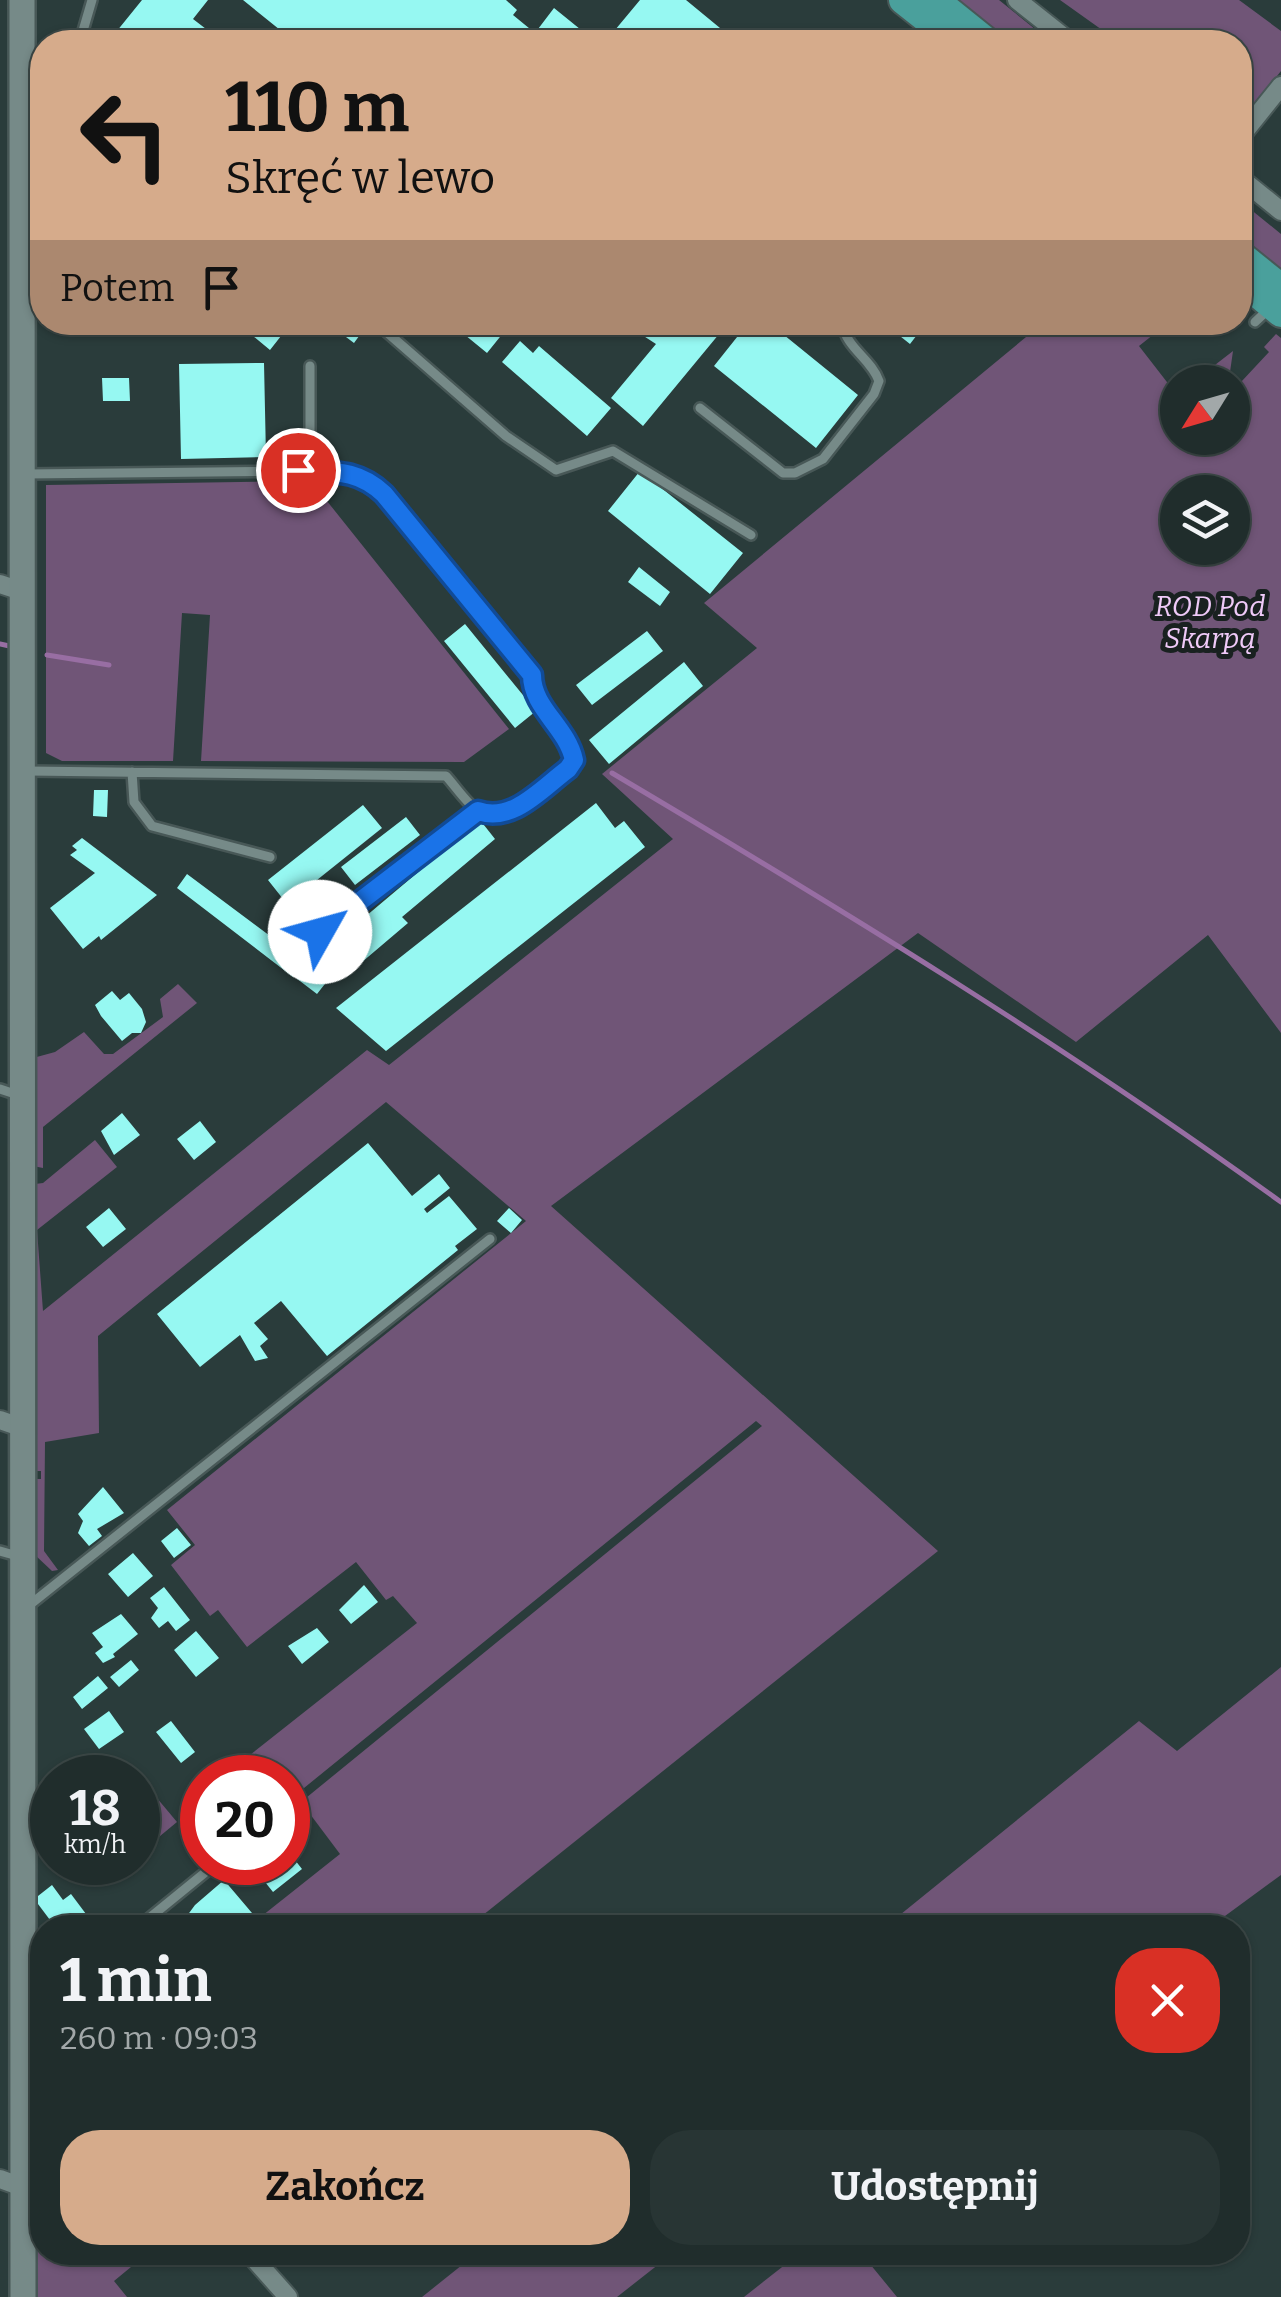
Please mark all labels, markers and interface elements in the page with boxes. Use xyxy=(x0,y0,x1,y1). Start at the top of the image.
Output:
text: 110 m xyxy=(225,66,409,150)
icon: left xyxy=(60,70,190,200)
text: Skręć w lewo xyxy=(225,151,495,205)
icon: arrive xyxy=(194,260,249,315)
text: Potem xyxy=(60,265,174,311)
north arrow xyxy=(1160,365,1250,455)
map controls xyxy=(1160,365,1250,565)
pin xyxy=(256,428,341,513)
icon: arrive xyxy=(271,443,326,498)
button: layers xyxy=(1160,475,1250,565)
park label: ROD Pod Skarpą xyxy=(1154,590,1266,655)
position arrow xyxy=(268,880,372,984)
speed limit sign: 20 xyxy=(180,1755,310,1885)
text: 18 xyxy=(69,1778,121,1838)
text: km/h xyxy=(64,1830,126,1860)
text: 1 min xyxy=(60,1945,212,2017)
button: close xyxy=(1115,1948,1220,2053)
text: 260 m · 09:03 xyxy=(60,2019,258,2057)
button: Zakończ xyxy=(60,2130,630,2245)
button: Udostępnij xyxy=(650,2130,1220,2245)

